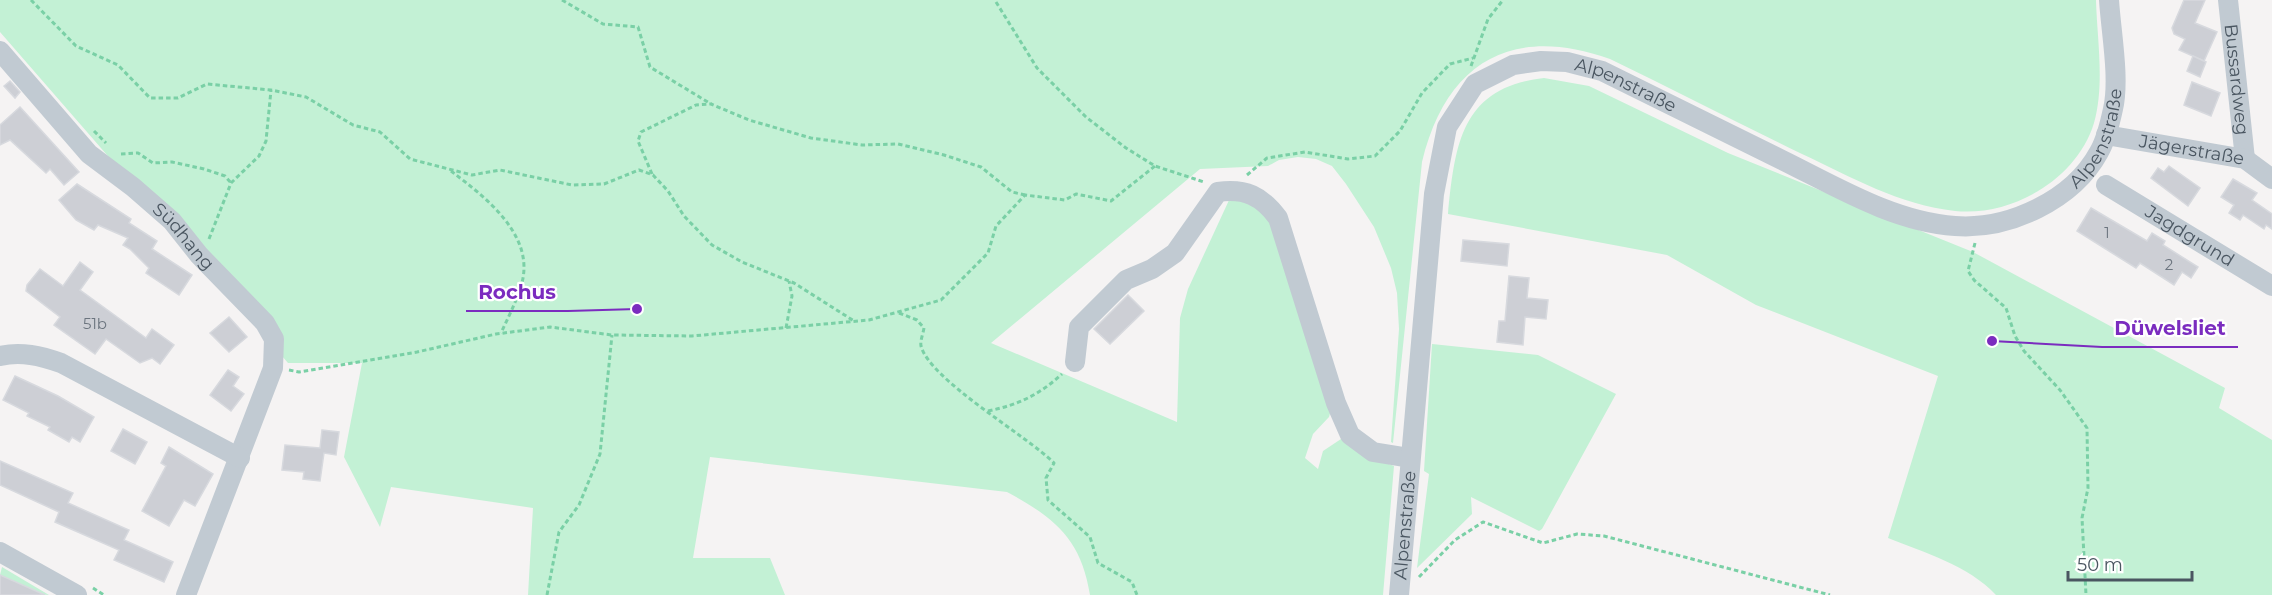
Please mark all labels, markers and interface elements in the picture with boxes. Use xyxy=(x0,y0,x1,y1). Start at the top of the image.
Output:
street label: Bussardweg xyxy=(2220,23,2253,136)
street label: Alpenstraße xyxy=(1573,53,1680,117)
street label: Alpenstraße xyxy=(2065,87,2127,193)
street label: Jägerstraße xyxy=(2137,130,2246,170)
street label: Südhang xyxy=(148,198,219,275)
street label: Jagdgrund xyxy=(2140,200,2238,271)
house number: 1 xyxy=(2104,223,2110,242)
house number: 2 xyxy=(2165,255,2173,274)
callout: Rochus xyxy=(466,273,568,311)
text: Rochus xyxy=(478,280,556,304)
callout: Düwelsliet xyxy=(2102,309,2238,347)
house number: 51b xyxy=(83,314,107,333)
text: Düwelsliet xyxy=(2114,316,2226,340)
street label: Alpenstraße xyxy=(1389,470,1421,581)
scale bar xyxy=(2068,544,2192,582)
text: 50 m xyxy=(2077,554,2123,576)

